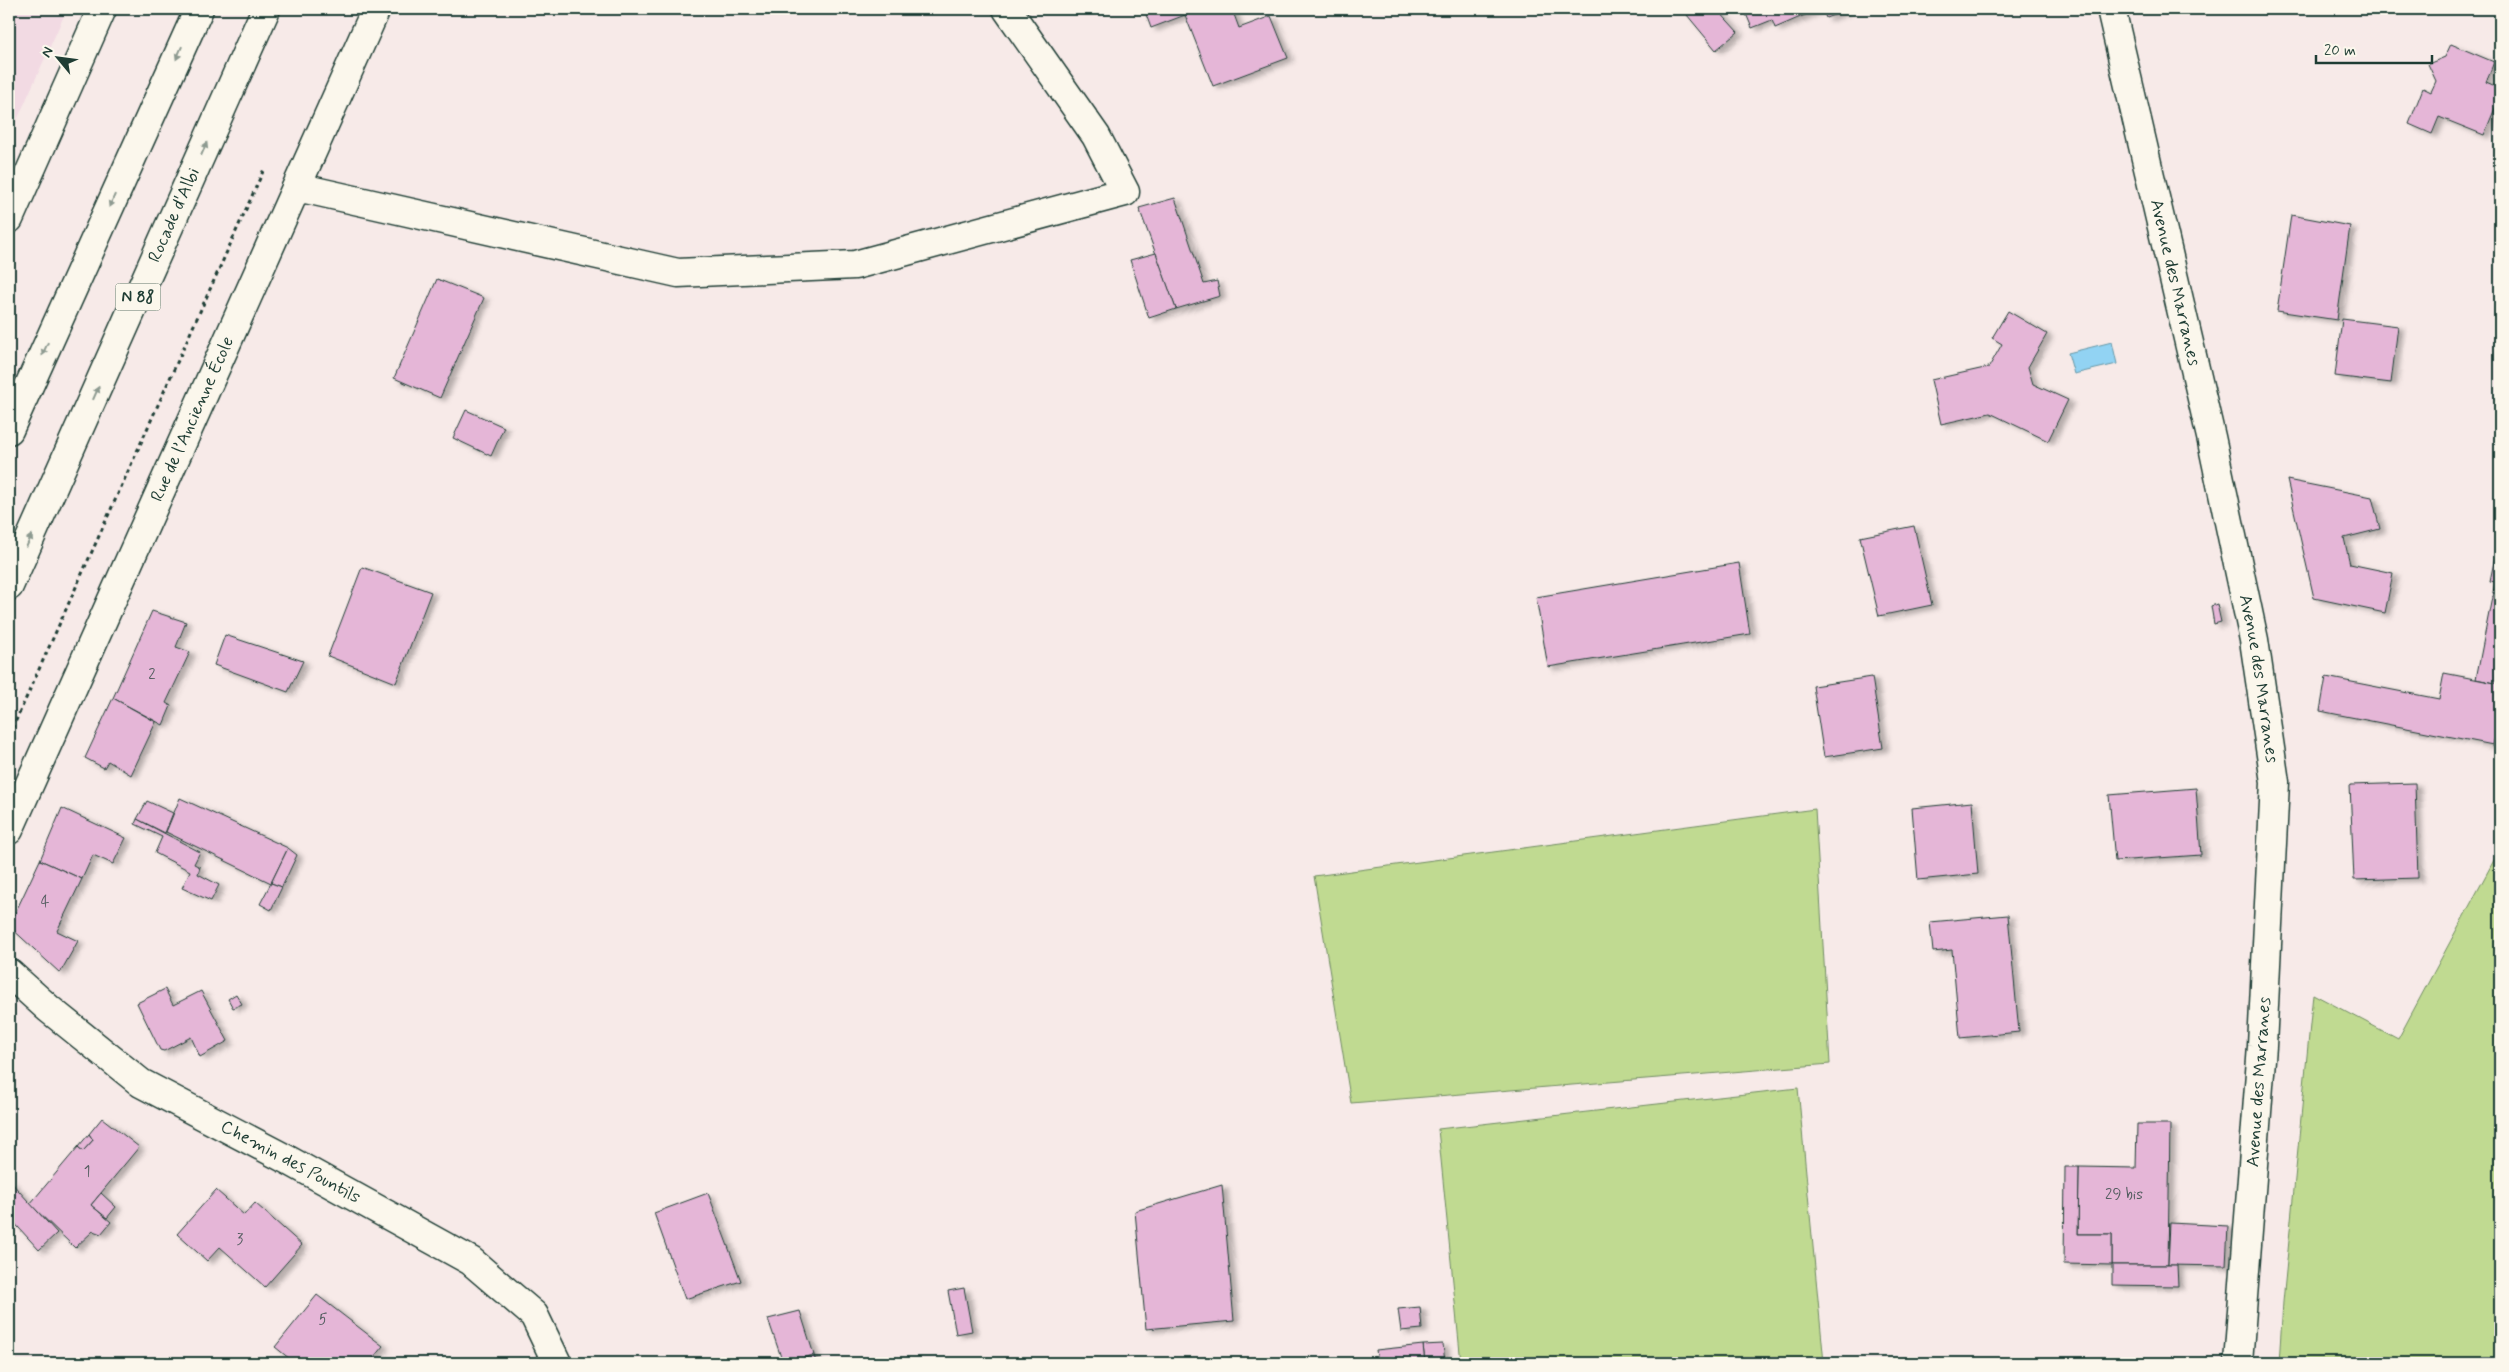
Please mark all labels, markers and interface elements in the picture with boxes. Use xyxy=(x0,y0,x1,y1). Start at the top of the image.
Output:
north arrow xyxy=(32,32,82,82)
scale bar xyxy=(2316,32,2433,64)
text: 20 m xyxy=(2324,41,2356,61)
text: N xyxy=(37,44,58,61)
one-way arrow xyxy=(175,46,183,60)
one-way arrow xyxy=(201,142,209,156)
street label: Rocade d'Albi xyxy=(143,164,206,266)
one-way arrow xyxy=(108,194,116,208)
street label: Avenue des Marranes xyxy=(2144,197,2206,369)
road number: N 88 xyxy=(116,284,160,310)
street label: Rue de l’Ancienne École xyxy=(145,333,240,506)
one-way arrow xyxy=(41,342,49,356)
one-way arrow xyxy=(92,386,100,400)
one-way arrow xyxy=(25,534,33,548)
street label: Avenue des Marranes xyxy=(2233,592,2284,765)
house number: 2 xyxy=(148,665,156,685)
house number: 4 xyxy=(41,892,50,912)
street label: Avenue des Marranes xyxy=(2241,996,2277,1168)
street label: Chemin des Pountils xyxy=(216,1115,365,1210)
house number: 1 xyxy=(84,1162,90,1182)
house number: 29 bis xyxy=(2105,1185,2143,1205)
house number: 3 xyxy=(237,1230,244,1250)
house number: 5 xyxy=(318,1310,328,1330)

